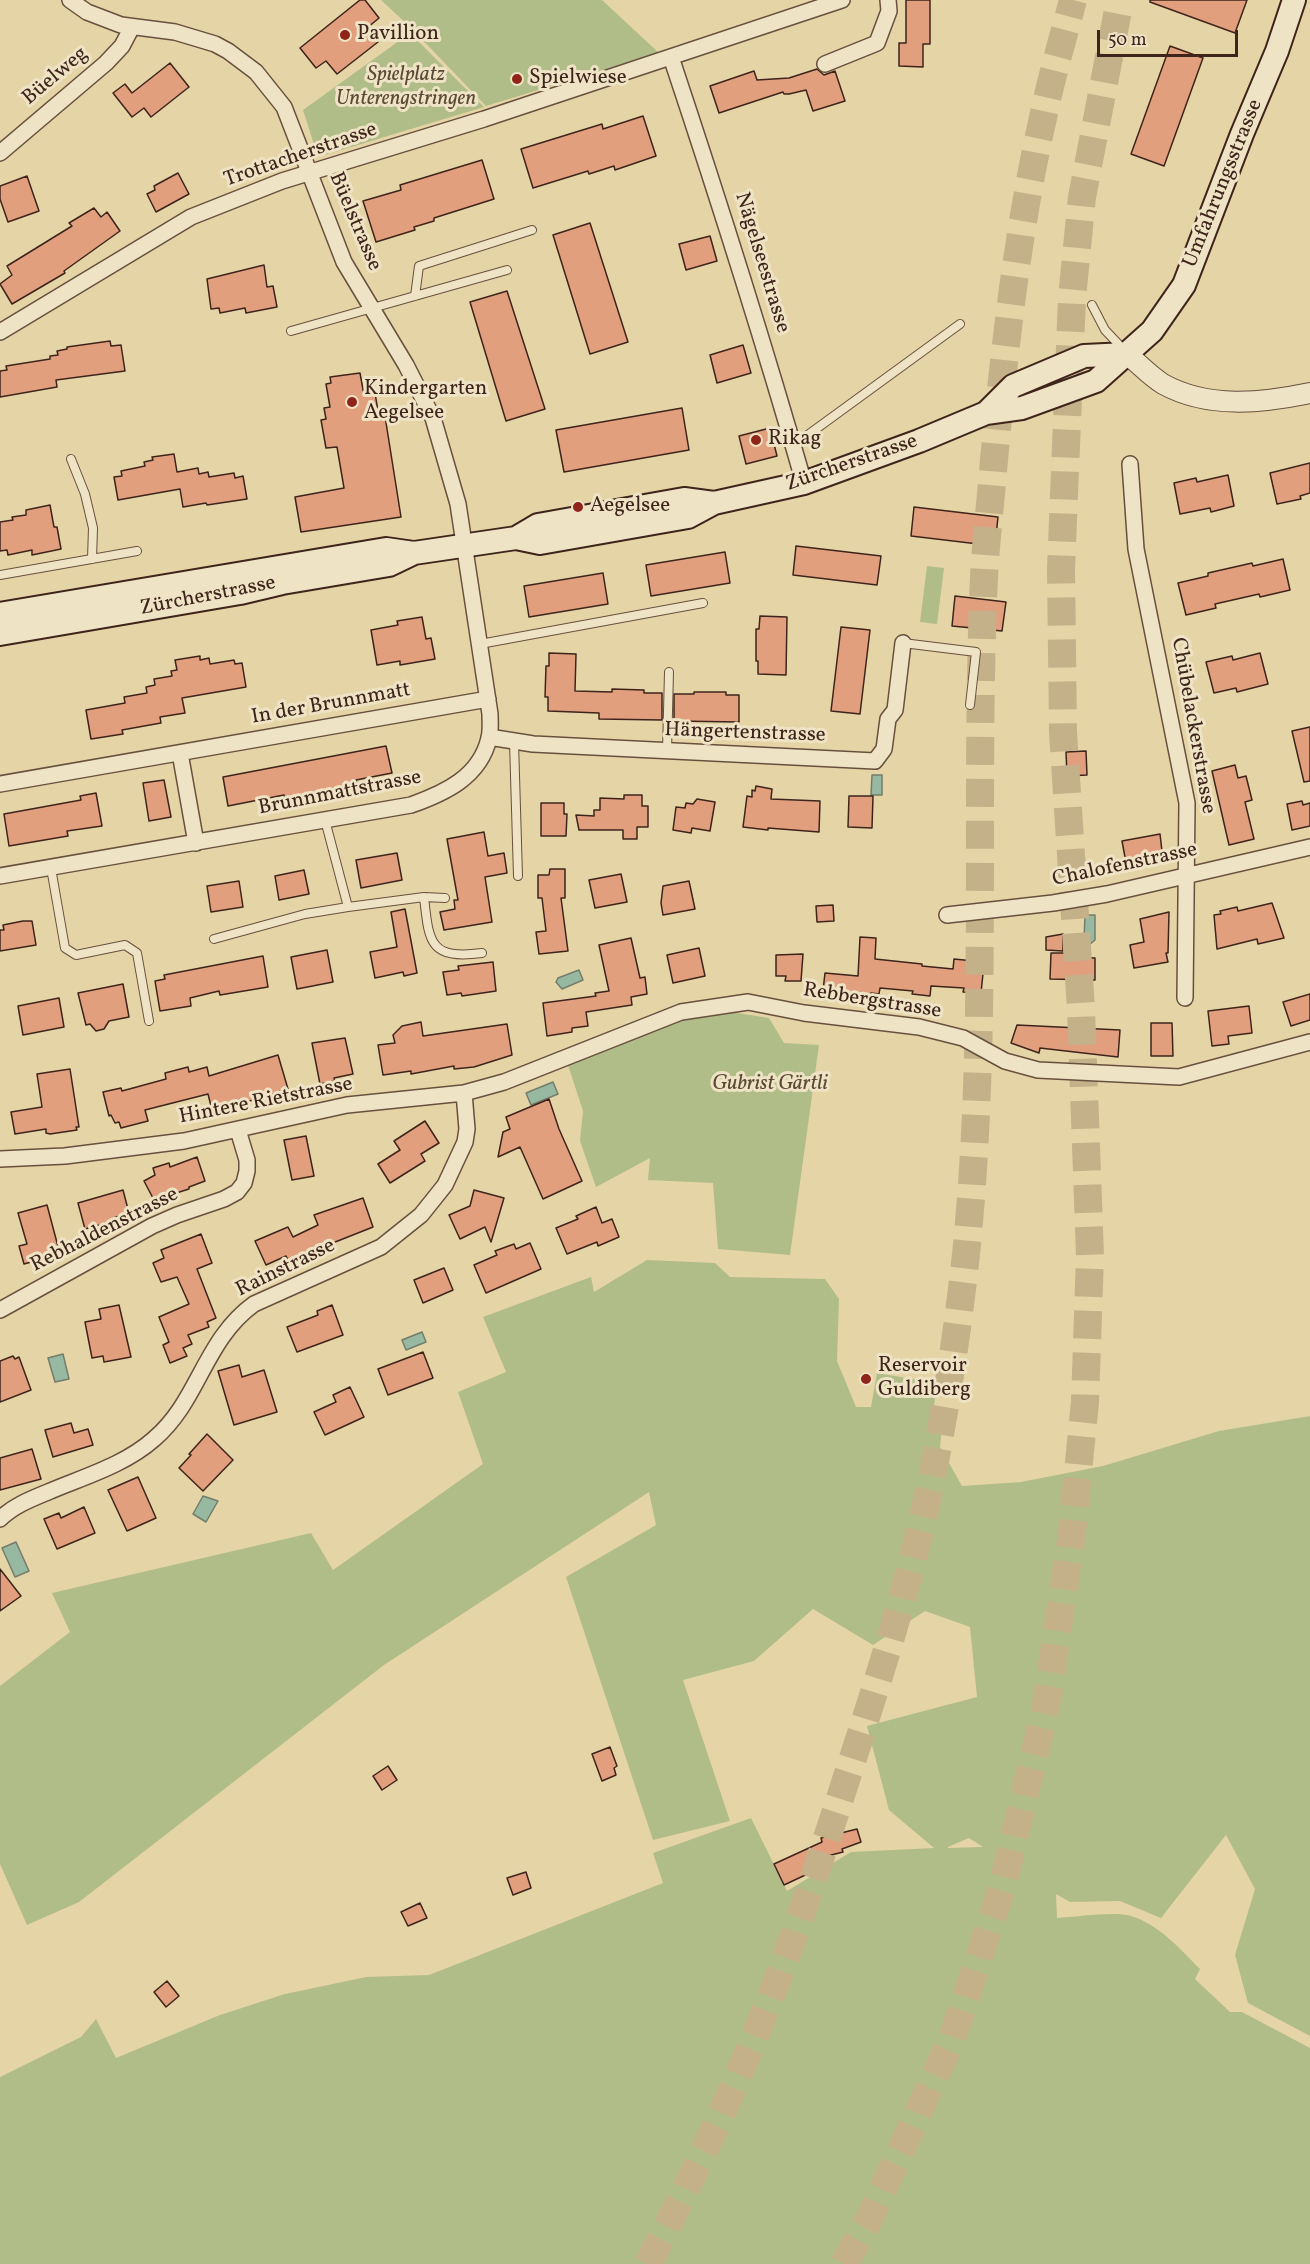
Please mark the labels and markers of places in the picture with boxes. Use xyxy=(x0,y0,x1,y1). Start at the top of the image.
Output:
place label: Pavillion xyxy=(357,22,439,48)
marker: Pavillion xyxy=(338,28,352,42)
place label: Spielwiese xyxy=(529,66,627,92)
marker: Spielwiese xyxy=(510,72,524,86)
place label: Kindergarten Aegelsee xyxy=(364,377,487,427)
marker: Kindergarten Aegelsee xyxy=(345,395,359,409)
place label: Rikag xyxy=(768,427,821,453)
marker: Rikag xyxy=(749,433,763,447)
place label: Aegelsee xyxy=(590,494,670,520)
marker: Aegelsee xyxy=(571,500,585,514)
place label: Reservoir Guldiberg xyxy=(878,1354,971,1404)
marker: Reservoir Guldiberg xyxy=(859,1372,873,1386)

